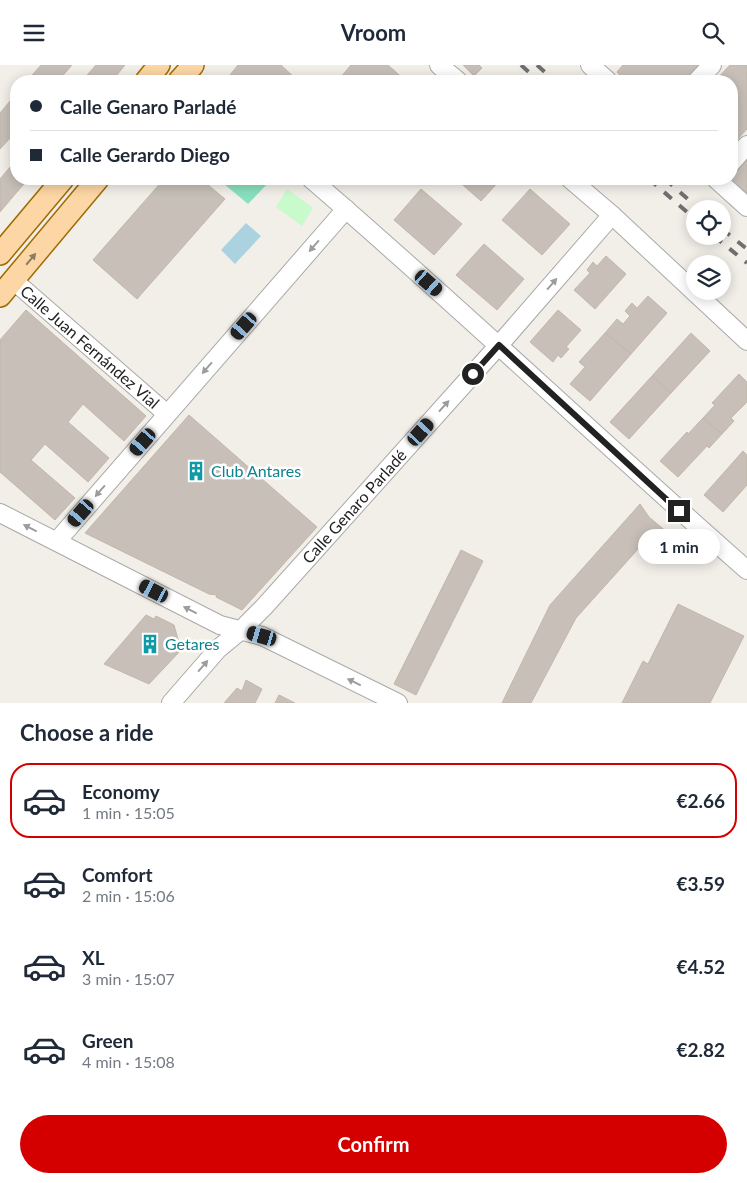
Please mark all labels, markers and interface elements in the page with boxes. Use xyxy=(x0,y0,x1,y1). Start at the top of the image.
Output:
icon: menu xyxy=(20,19,48,47)
text: Vroom xyxy=(341,19,406,46)
icon: search xyxy=(699,19,727,47)
text: Calle Genaro Parladé xyxy=(60,95,236,118)
text: Calle Gerardo Diego xyxy=(60,143,230,166)
map controls xyxy=(686,200,731,300)
button: locate xyxy=(686,200,731,245)
one-way arrow xyxy=(308,239,320,251)
one-way arrow xyxy=(26,252,37,265)
button: layers xyxy=(686,255,731,300)
car xyxy=(412,267,445,299)
one-way arrow xyxy=(546,278,557,291)
street label: Calle Juan Fernández Vial xyxy=(17,281,164,412)
car xyxy=(228,310,259,342)
one-way arrow xyxy=(201,362,213,374)
route start xyxy=(462,363,484,385)
one-way arrow xyxy=(438,401,450,413)
car xyxy=(405,416,436,448)
car xyxy=(127,426,158,458)
street label: Calle Genaro Parladé xyxy=(298,445,410,567)
building icon: Club Antares xyxy=(185,460,207,482)
place label: Club Antares xyxy=(211,461,301,480)
one-way arrow xyxy=(95,484,106,497)
car xyxy=(65,497,96,529)
route end xyxy=(668,500,690,522)
one-way arrow xyxy=(23,524,37,532)
callout: 1 min xyxy=(638,529,720,563)
text: 1 min xyxy=(659,537,699,556)
car xyxy=(137,578,170,604)
one-way arrow xyxy=(183,606,197,614)
car xyxy=(245,625,278,647)
building icon: Getares xyxy=(139,633,161,655)
place label: Getares xyxy=(165,634,220,653)
one-way arrow xyxy=(197,661,209,673)
one-way arrow xyxy=(347,677,362,686)
text: Choose a ride xyxy=(20,719,154,746)
icon: car xyxy=(22,778,67,823)
text: Economy xyxy=(82,780,160,803)
text: €2.66 xyxy=(676,789,725,812)
text: 1 min · 15:05 xyxy=(82,803,175,822)
icon: car xyxy=(22,861,67,906)
text: Comfort xyxy=(82,863,153,886)
text: €3.59 xyxy=(676,872,725,895)
text: 2 min · 15:06 xyxy=(82,886,175,905)
icon: car xyxy=(22,944,67,989)
text: XL xyxy=(82,946,105,969)
text: €4.52 xyxy=(676,955,725,978)
text: 3 min · 15:07 xyxy=(82,969,175,988)
icon: car xyxy=(22,1027,67,1072)
text: Green xyxy=(82,1029,133,1052)
text: €2.82 xyxy=(676,1038,725,1061)
text: 4 min · 15:08 xyxy=(82,1052,175,1071)
button: Confirm xyxy=(20,1115,727,1173)

